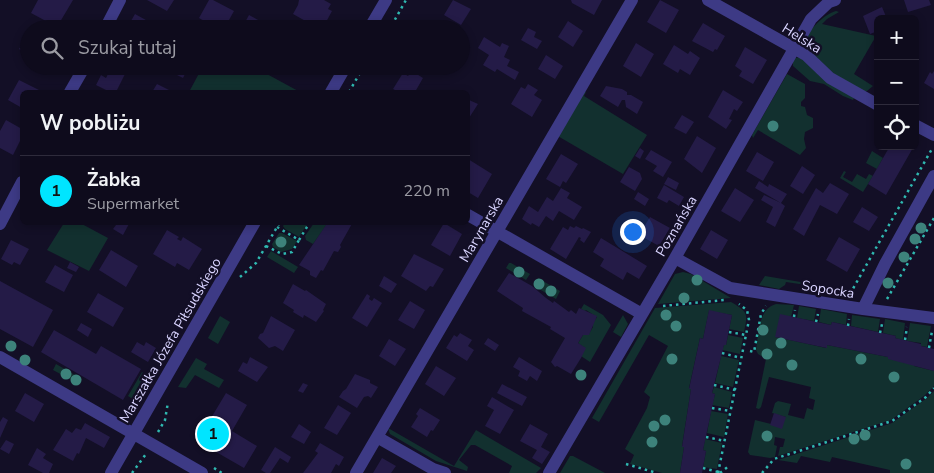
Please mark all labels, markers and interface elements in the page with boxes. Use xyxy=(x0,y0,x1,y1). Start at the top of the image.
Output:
map controls xyxy=(874,15,919,150)
button: + xyxy=(874,15,919,60)
street label: Helska xyxy=(778,19,825,58)
search box xyxy=(20,20,470,75)
icon: search xyxy=(38,34,66,62)
text: Szukaj tutaj xyxy=(78,35,177,61)
button: − xyxy=(874,60,919,105)
button: locate xyxy=(874,105,919,150)
text: W pobliżu xyxy=(40,109,141,137)
text: Żabka xyxy=(87,167,141,193)
text: 1 xyxy=(51,180,61,202)
text: 220 m xyxy=(403,180,450,202)
street label: Poznańska xyxy=(651,192,701,260)
text: Supermarket xyxy=(87,193,179,215)
street label: Marynarska xyxy=(455,193,508,266)
your location xyxy=(620,219,646,245)
street label: Marszałka Józefa Piłsudskiego xyxy=(115,254,226,426)
street label: Sopocka xyxy=(800,276,856,303)
pin: 1 xyxy=(197,415,229,453)

